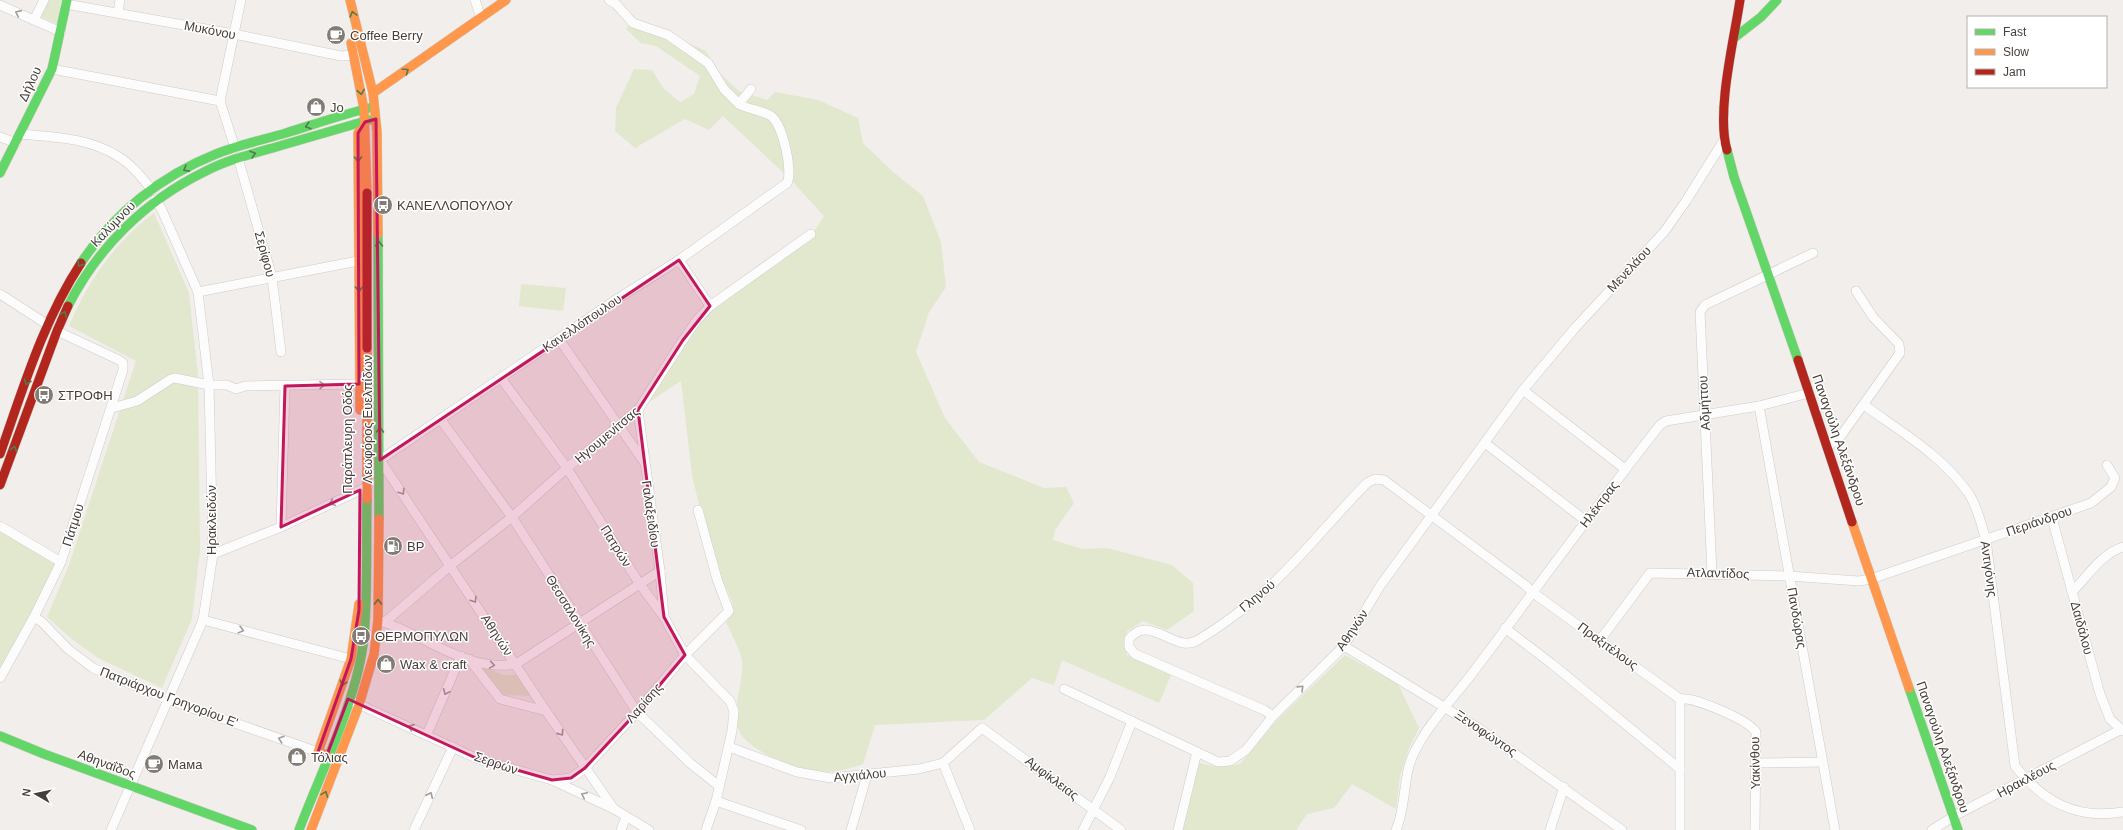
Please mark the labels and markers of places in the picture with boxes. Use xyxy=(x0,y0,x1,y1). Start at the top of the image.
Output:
cafe icon: Coffee Berry xyxy=(325,24,347,46)
place label: Coffee Berry xyxy=(350,28,423,43)
shop icon: Jo xyxy=(305,96,327,118)
place label: Jo xyxy=(330,100,344,115)
bus stop icon: ΚΑΝΕΛΛΟΠΟΥΛΟΥ xyxy=(372,194,394,216)
place label: ΚΑΝΕΛΛΟΠΟΥΛΟΥ xyxy=(397,198,513,213)
bus stop icon: ΣΤΡΟΦΗ xyxy=(33,384,55,406)
place label: ΣΤΡΟΦΗ xyxy=(58,388,113,403)
fuel station icon: BP xyxy=(382,535,404,557)
place label: BP xyxy=(407,539,424,554)
bus stop icon: ΘΕΡΜΟΠΥΛΩΝ xyxy=(350,625,372,647)
place label: ΘΕΡΜΟΠΥΛΩΝ xyxy=(375,629,468,644)
shop icon: Wax & craft xyxy=(375,653,397,675)
place label: Wax & craft xyxy=(400,657,467,672)
shop icon: Τόλιας xyxy=(286,746,308,768)
place label: Τόλιας xyxy=(311,750,348,765)
cafe icon: Мама xyxy=(143,753,165,775)
place label: Мама xyxy=(168,757,203,772)

